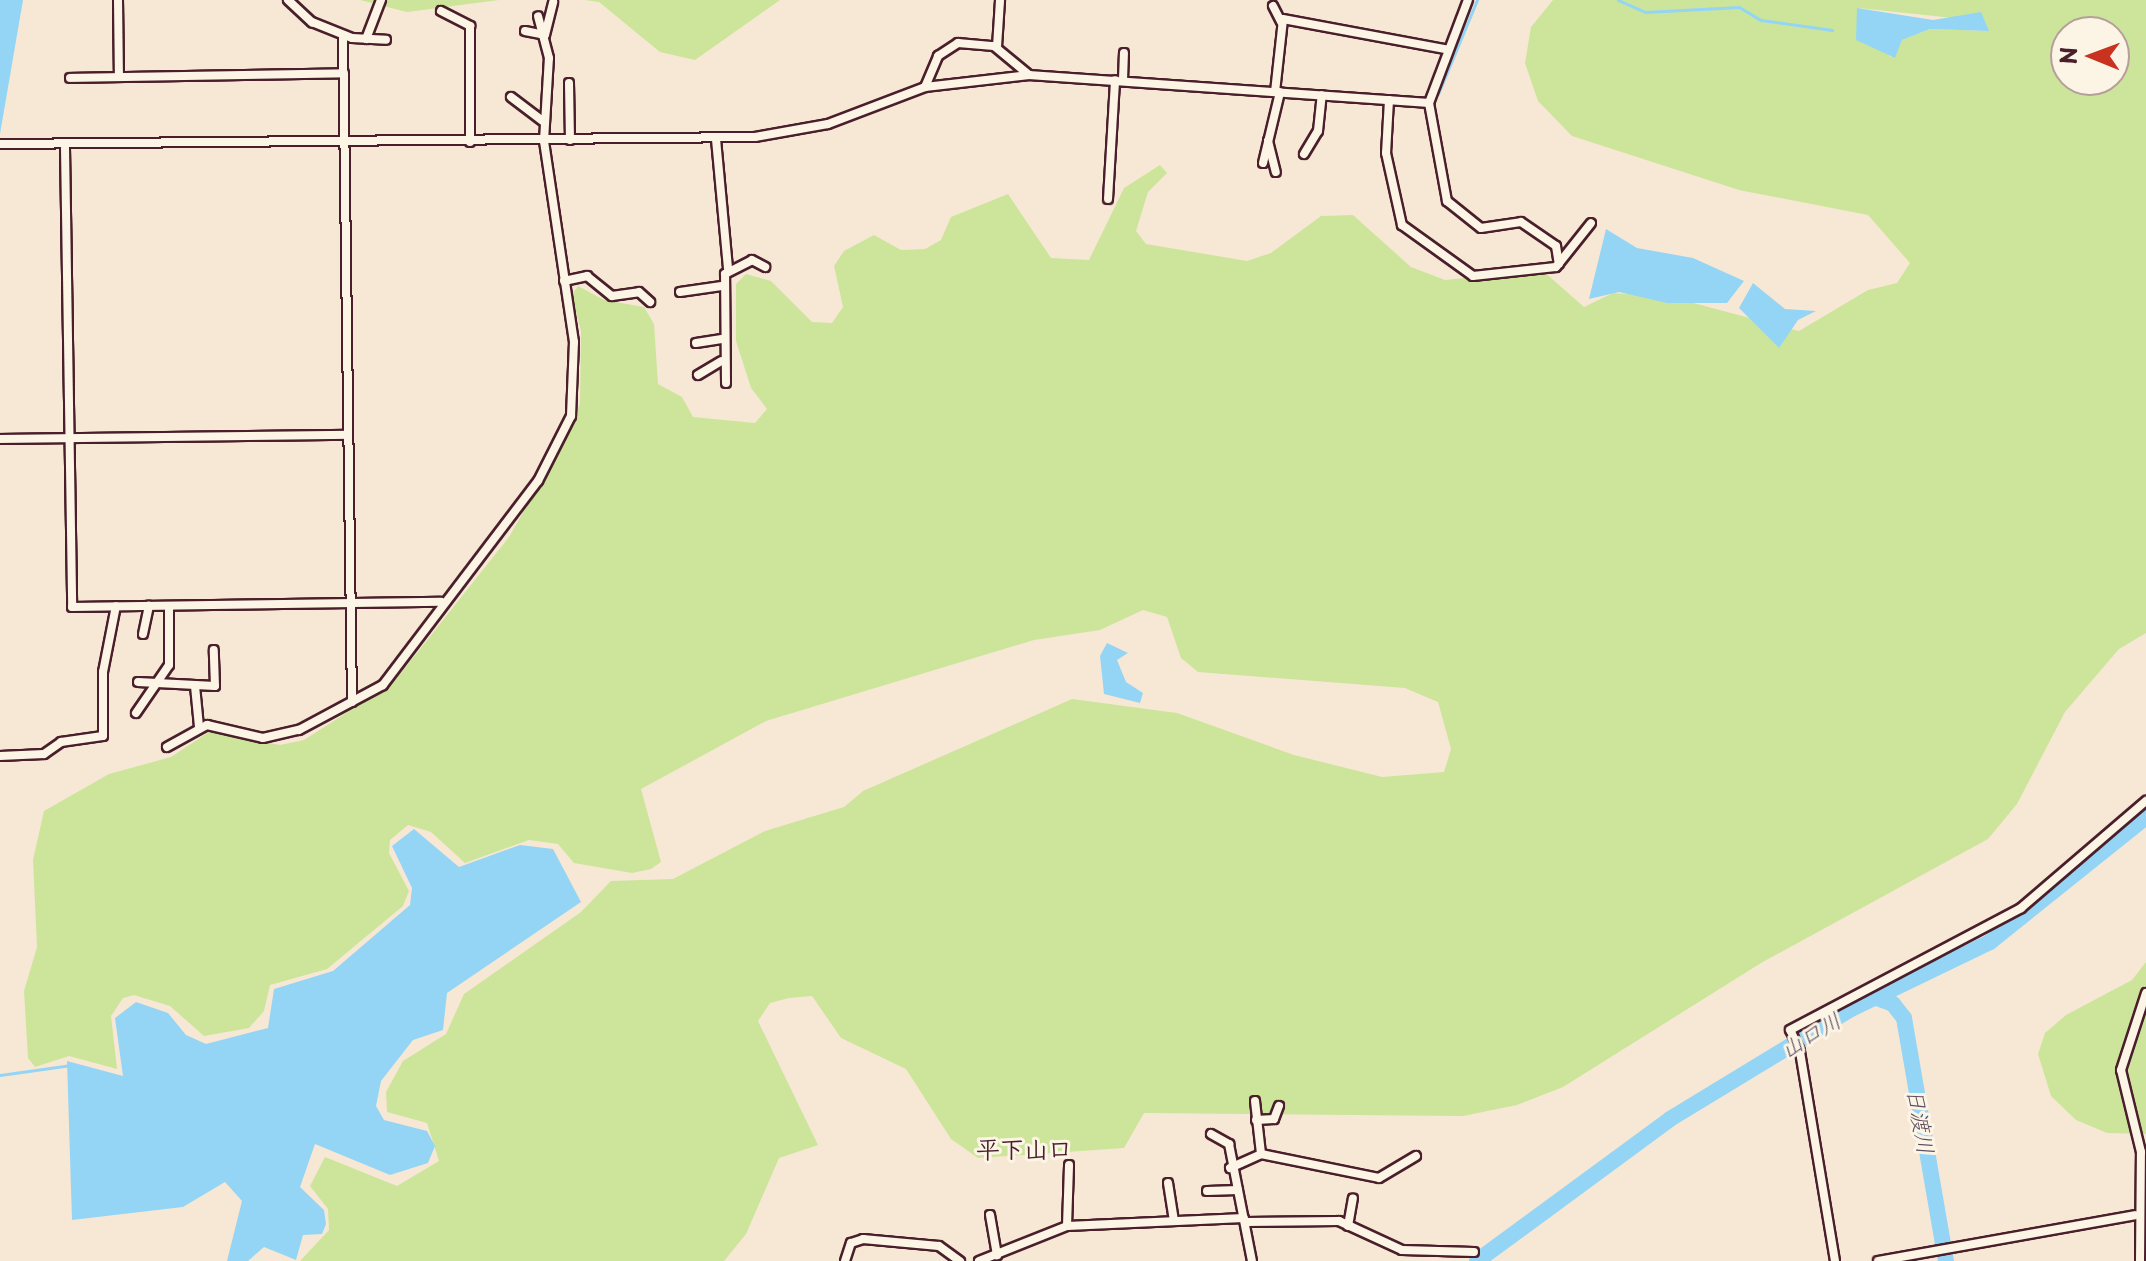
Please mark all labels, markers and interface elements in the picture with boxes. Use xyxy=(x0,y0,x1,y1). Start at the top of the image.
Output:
north arrow xyxy=(2050,16,2130,96)
text: N xyxy=(2051,47,2084,65)
water label: 山口川 xyxy=(1775,1006,1845,1062)
water label: 日渡川 xyxy=(1903,1086,1941,1156)
district label: 平下山口 xyxy=(976,1135,1072,1163)

